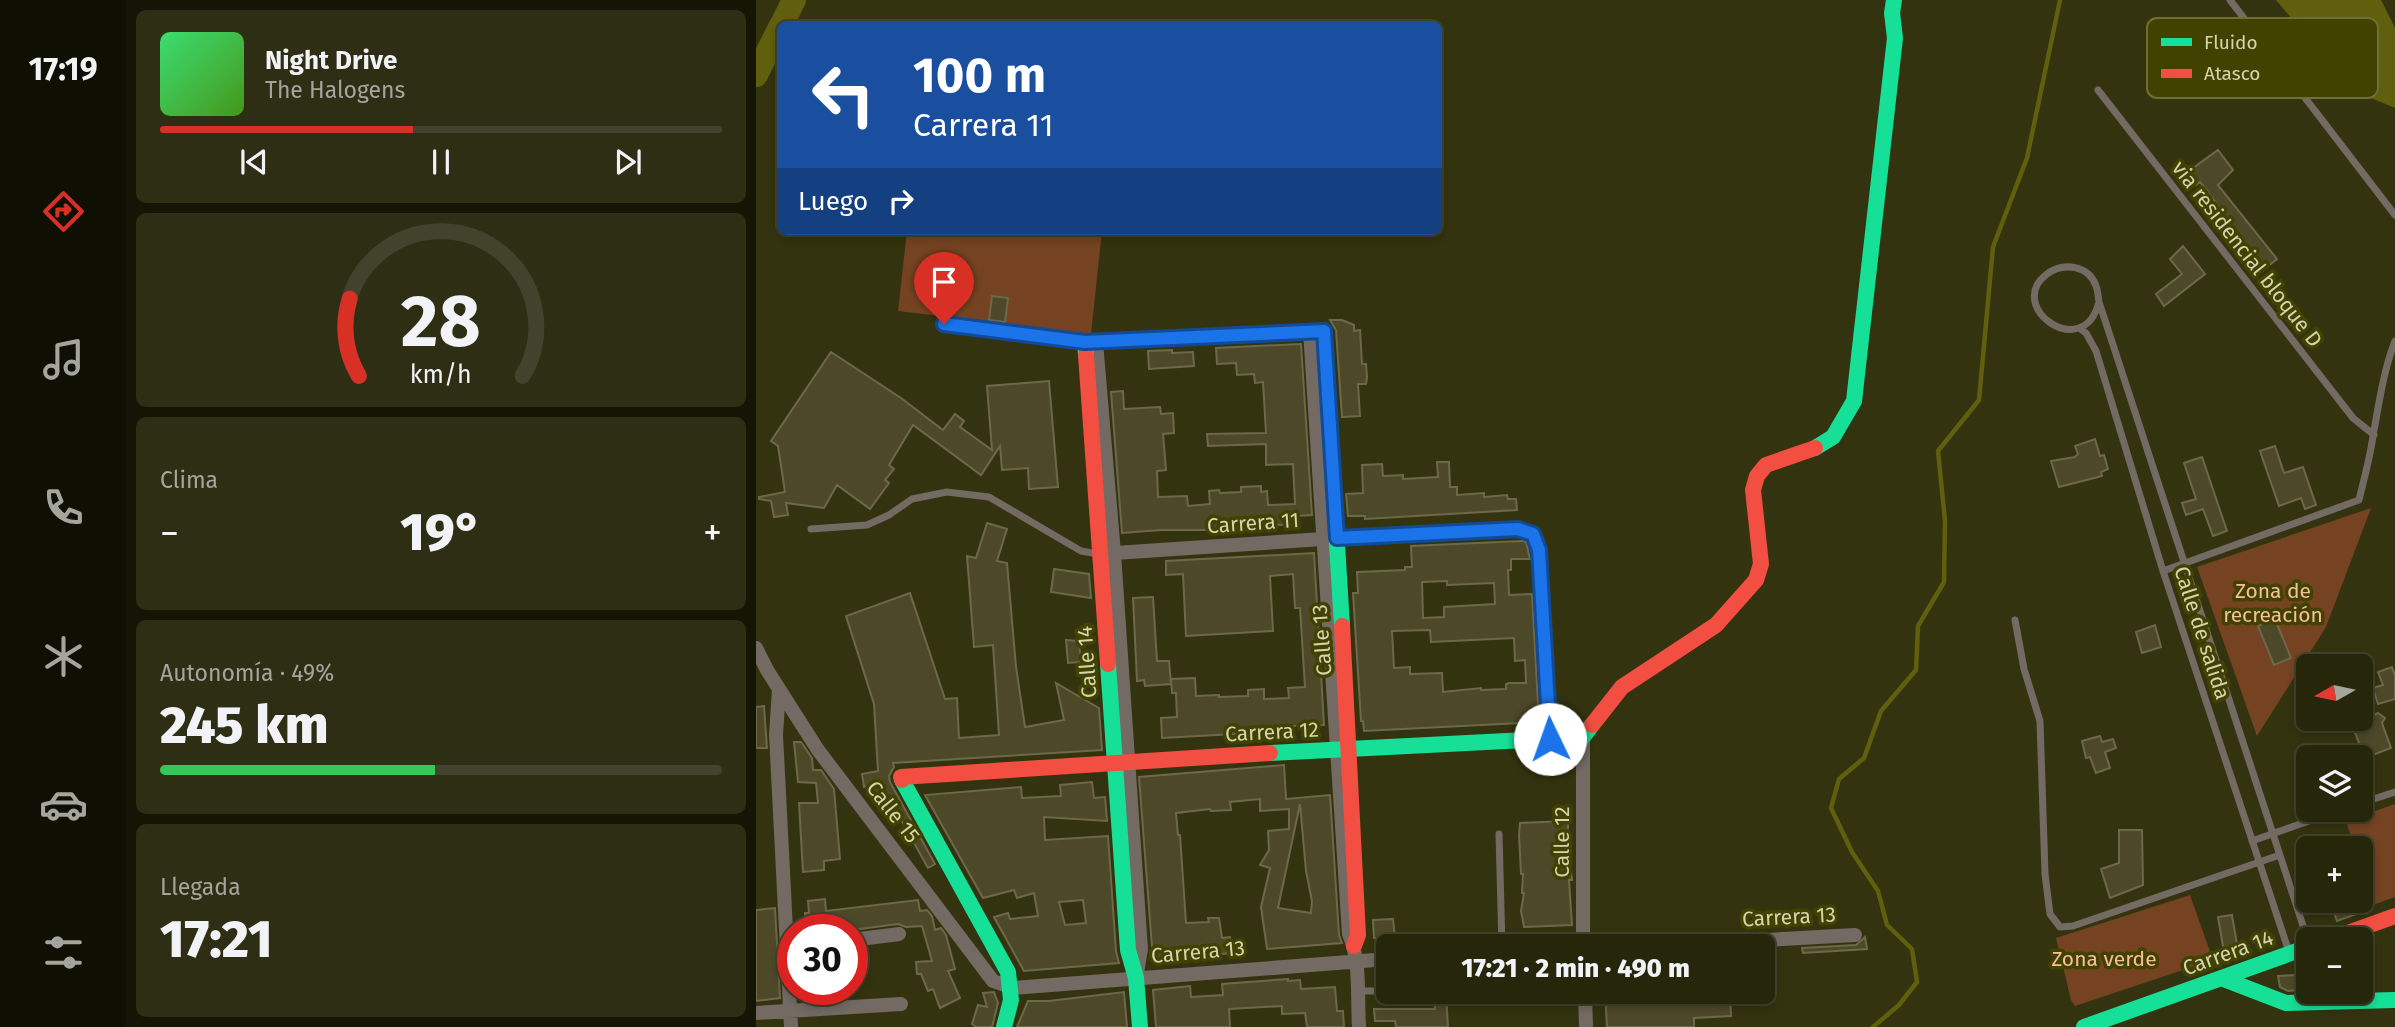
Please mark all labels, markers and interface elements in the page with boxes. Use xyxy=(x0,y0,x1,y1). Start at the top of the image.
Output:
legend xyxy=(2147,18,2378,98)
text: Fluido xyxy=(2204,31,2258,54)
text: Night Drive xyxy=(265,45,397,76)
text: 100 m xyxy=(913,46,1046,105)
icon: left xyxy=(798,49,889,140)
text: 17:19 xyxy=(28,50,98,88)
text: Atasco xyxy=(2204,62,2260,85)
text: The Halogens xyxy=(265,76,405,104)
text: Carrera 11 xyxy=(913,106,1054,144)
icon: previous xyxy=(235,143,273,181)
icon: pause xyxy=(422,143,460,181)
icon: next xyxy=(609,143,647,181)
street label: via residencial bloque D xyxy=(2166,156,2328,352)
icon: right xyxy=(882,182,920,220)
text: Luego xyxy=(798,186,868,217)
icon: directions xyxy=(39,187,88,236)
pin xyxy=(914,252,974,324)
icon: arrive xyxy=(925,263,963,301)
text: 28 xyxy=(401,279,481,366)
icon: music xyxy=(39,335,88,384)
text: km/h xyxy=(410,360,472,390)
text: Clima xyxy=(160,466,218,494)
icon: phone xyxy=(39,483,88,532)
text: 19° xyxy=(400,501,482,564)
street label: Carrera 11 xyxy=(1206,507,1300,539)
text: − xyxy=(160,510,179,556)
text: + xyxy=(703,510,722,556)
street label: Calle de salida xyxy=(2168,563,2236,703)
park label: Zona de recreación xyxy=(2223,578,2323,628)
street label: Calle 13 xyxy=(1307,603,1337,677)
street label: Calle 14 xyxy=(1072,625,1102,699)
icon: climate xyxy=(39,632,88,681)
north arrow xyxy=(2296,654,2373,732)
map controls xyxy=(2296,654,2373,1004)
text: Autonomía · 49% xyxy=(160,659,334,687)
text: 245 km xyxy=(160,694,328,757)
position arrow xyxy=(1513,702,1587,776)
street label: Carrera 12 xyxy=(1224,717,1320,747)
button: layers xyxy=(2296,745,2373,822)
street label: Calle 15 xyxy=(861,776,925,848)
icon: car xyxy=(39,780,88,829)
street label: Calle 12 xyxy=(1549,806,1575,878)
button: + xyxy=(2296,836,2373,913)
text: Llegada xyxy=(160,873,241,901)
street label: Carrera 13 xyxy=(1741,902,1837,932)
text: 17:21 xyxy=(160,908,272,971)
speed limit sign: 30 xyxy=(777,914,868,1005)
street label: Carrera 14 xyxy=(2179,925,2277,981)
button: − xyxy=(2296,927,2373,1004)
icon: filters xyxy=(39,928,88,977)
street label: Carrera 13 xyxy=(1150,935,1246,969)
park label: Zona verde xyxy=(2051,946,2157,972)
text: 17:21 · 2 min · 490 m xyxy=(1461,953,1690,984)

